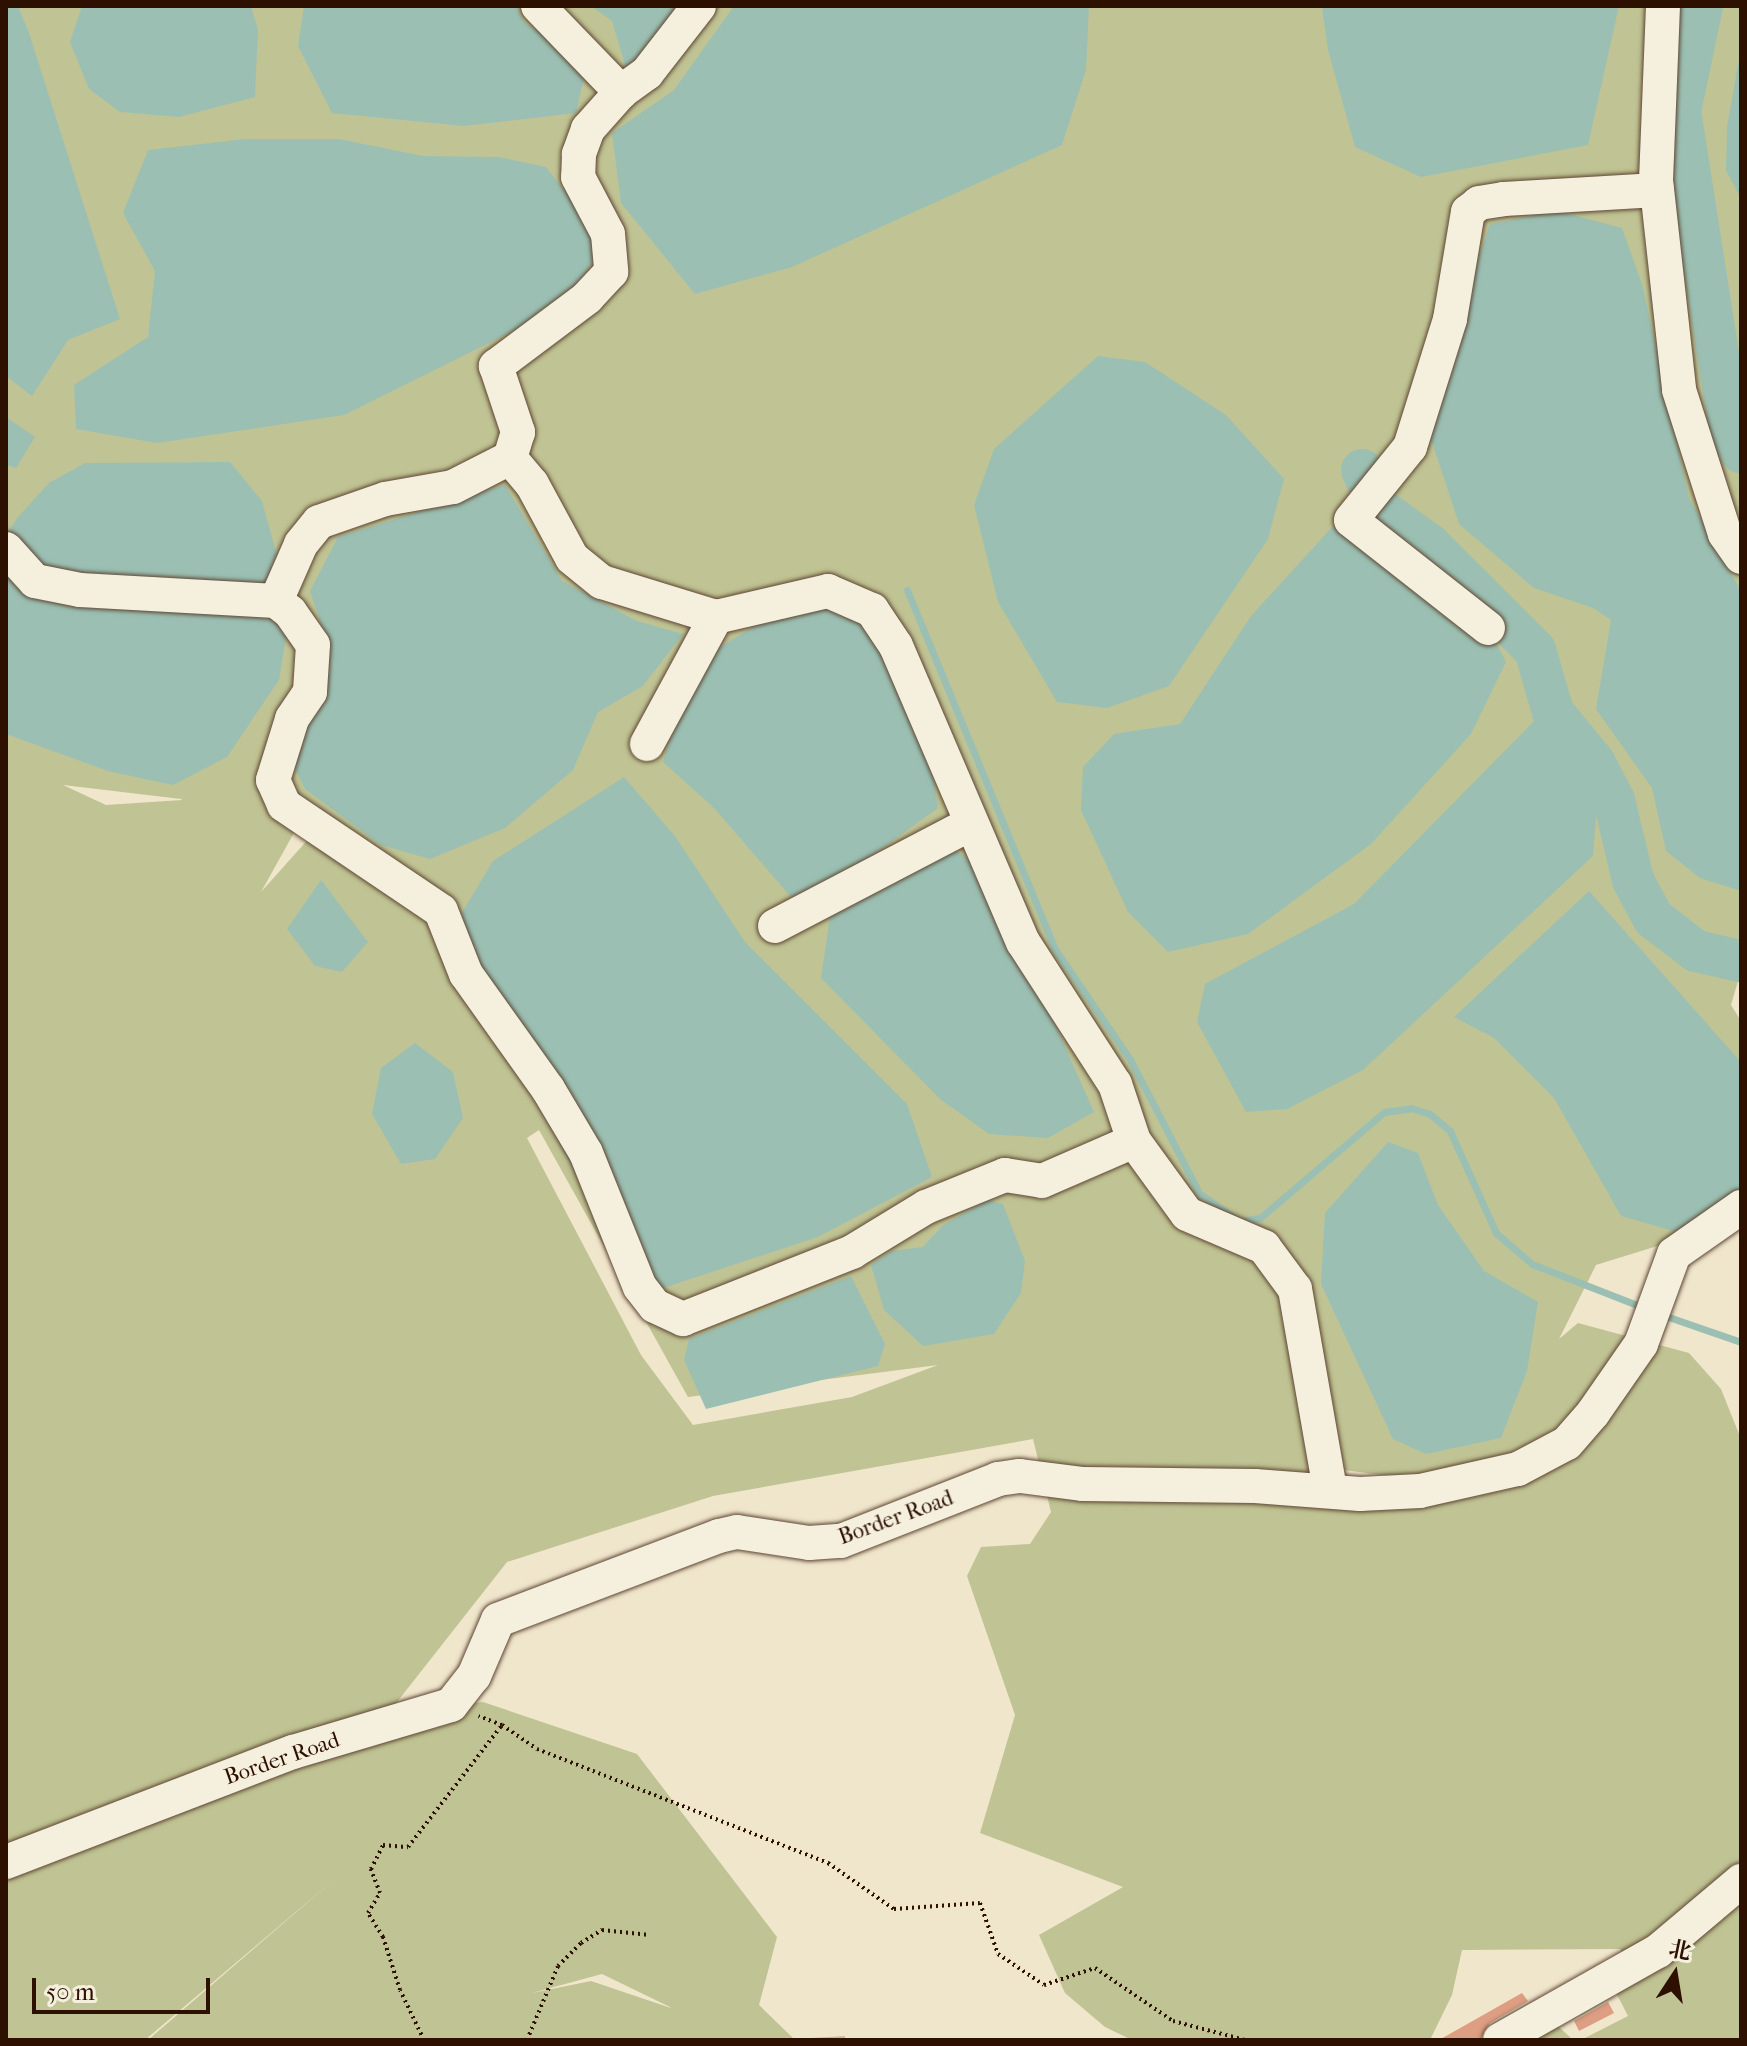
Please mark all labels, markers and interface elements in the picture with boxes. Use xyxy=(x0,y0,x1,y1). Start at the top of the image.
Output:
street label: Border Road xyxy=(835,1485,957,1551)
street label: Border Road xyxy=(221,1727,343,1791)
north arrow xyxy=(1635,1934,1715,2014)
text: 北 xyxy=(1667,1936,1693,1966)
scale bar xyxy=(36,1962,214,2012)
text: 50 m xyxy=(46,1978,95,2006)

